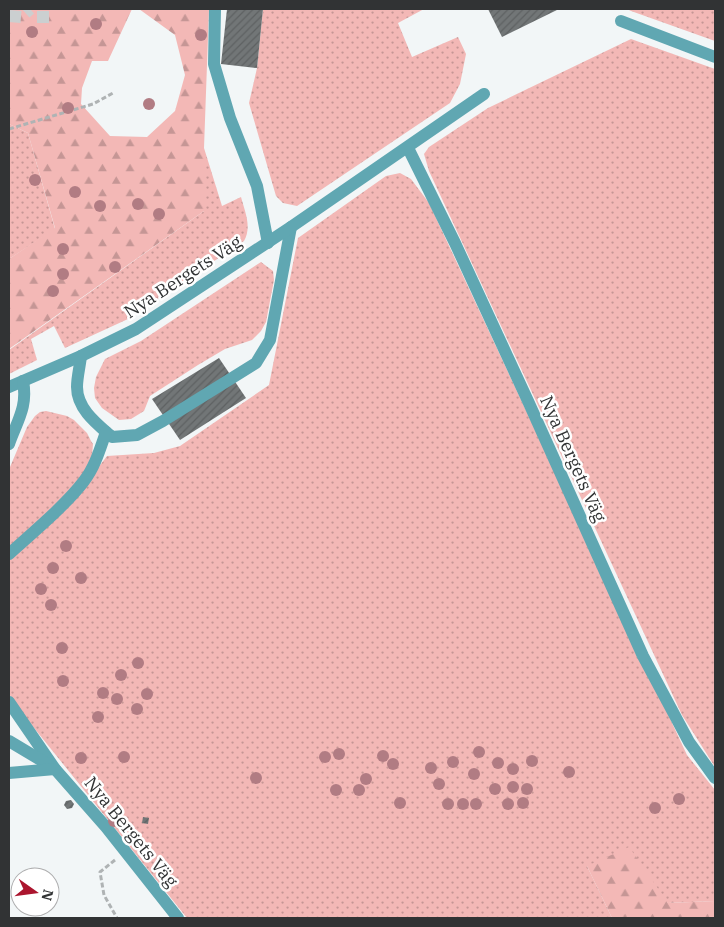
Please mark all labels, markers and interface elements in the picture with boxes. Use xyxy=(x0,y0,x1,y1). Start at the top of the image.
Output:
street label: Nya Bergets Väg xyxy=(119,230,246,323)
street label: Nya Bergets Väg xyxy=(535,392,612,526)
street label: Nya Bergets Väg xyxy=(80,772,183,892)
north arrow xyxy=(10,867,60,917)
text: N xyxy=(38,888,58,903)

